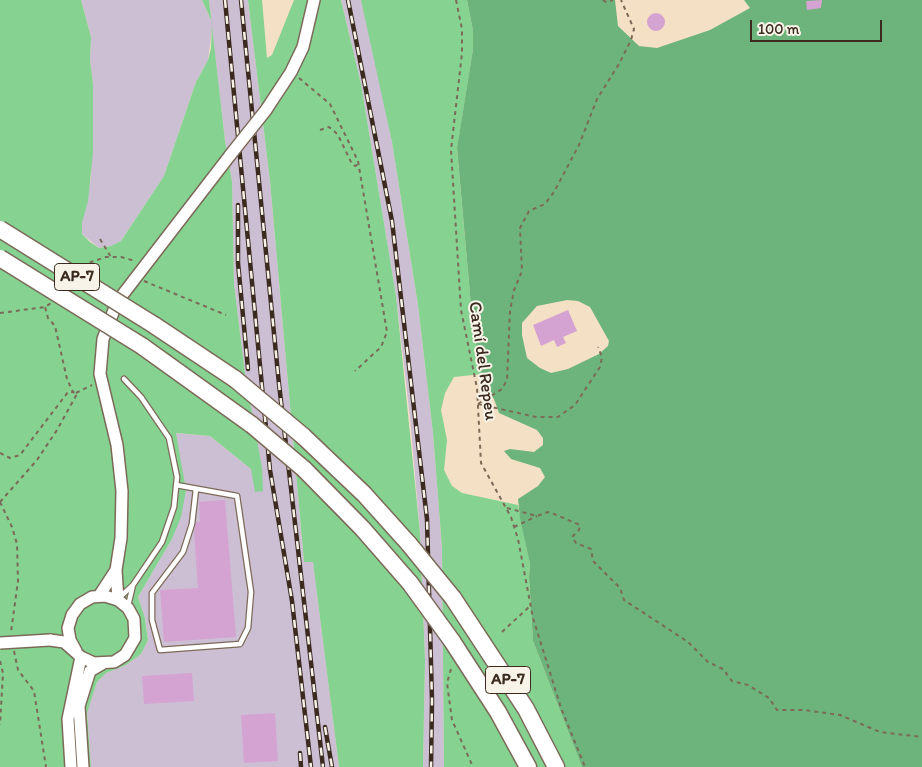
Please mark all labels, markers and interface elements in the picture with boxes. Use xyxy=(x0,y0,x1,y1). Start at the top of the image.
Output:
scale bar xyxy=(752,10,884,42)
text: 100 m xyxy=(758,20,799,38)
road number: AP-7 xyxy=(54,264,100,290)
street label: Camí del Repeu xyxy=(463,300,501,422)
road number: AP-7 xyxy=(486,666,530,694)

